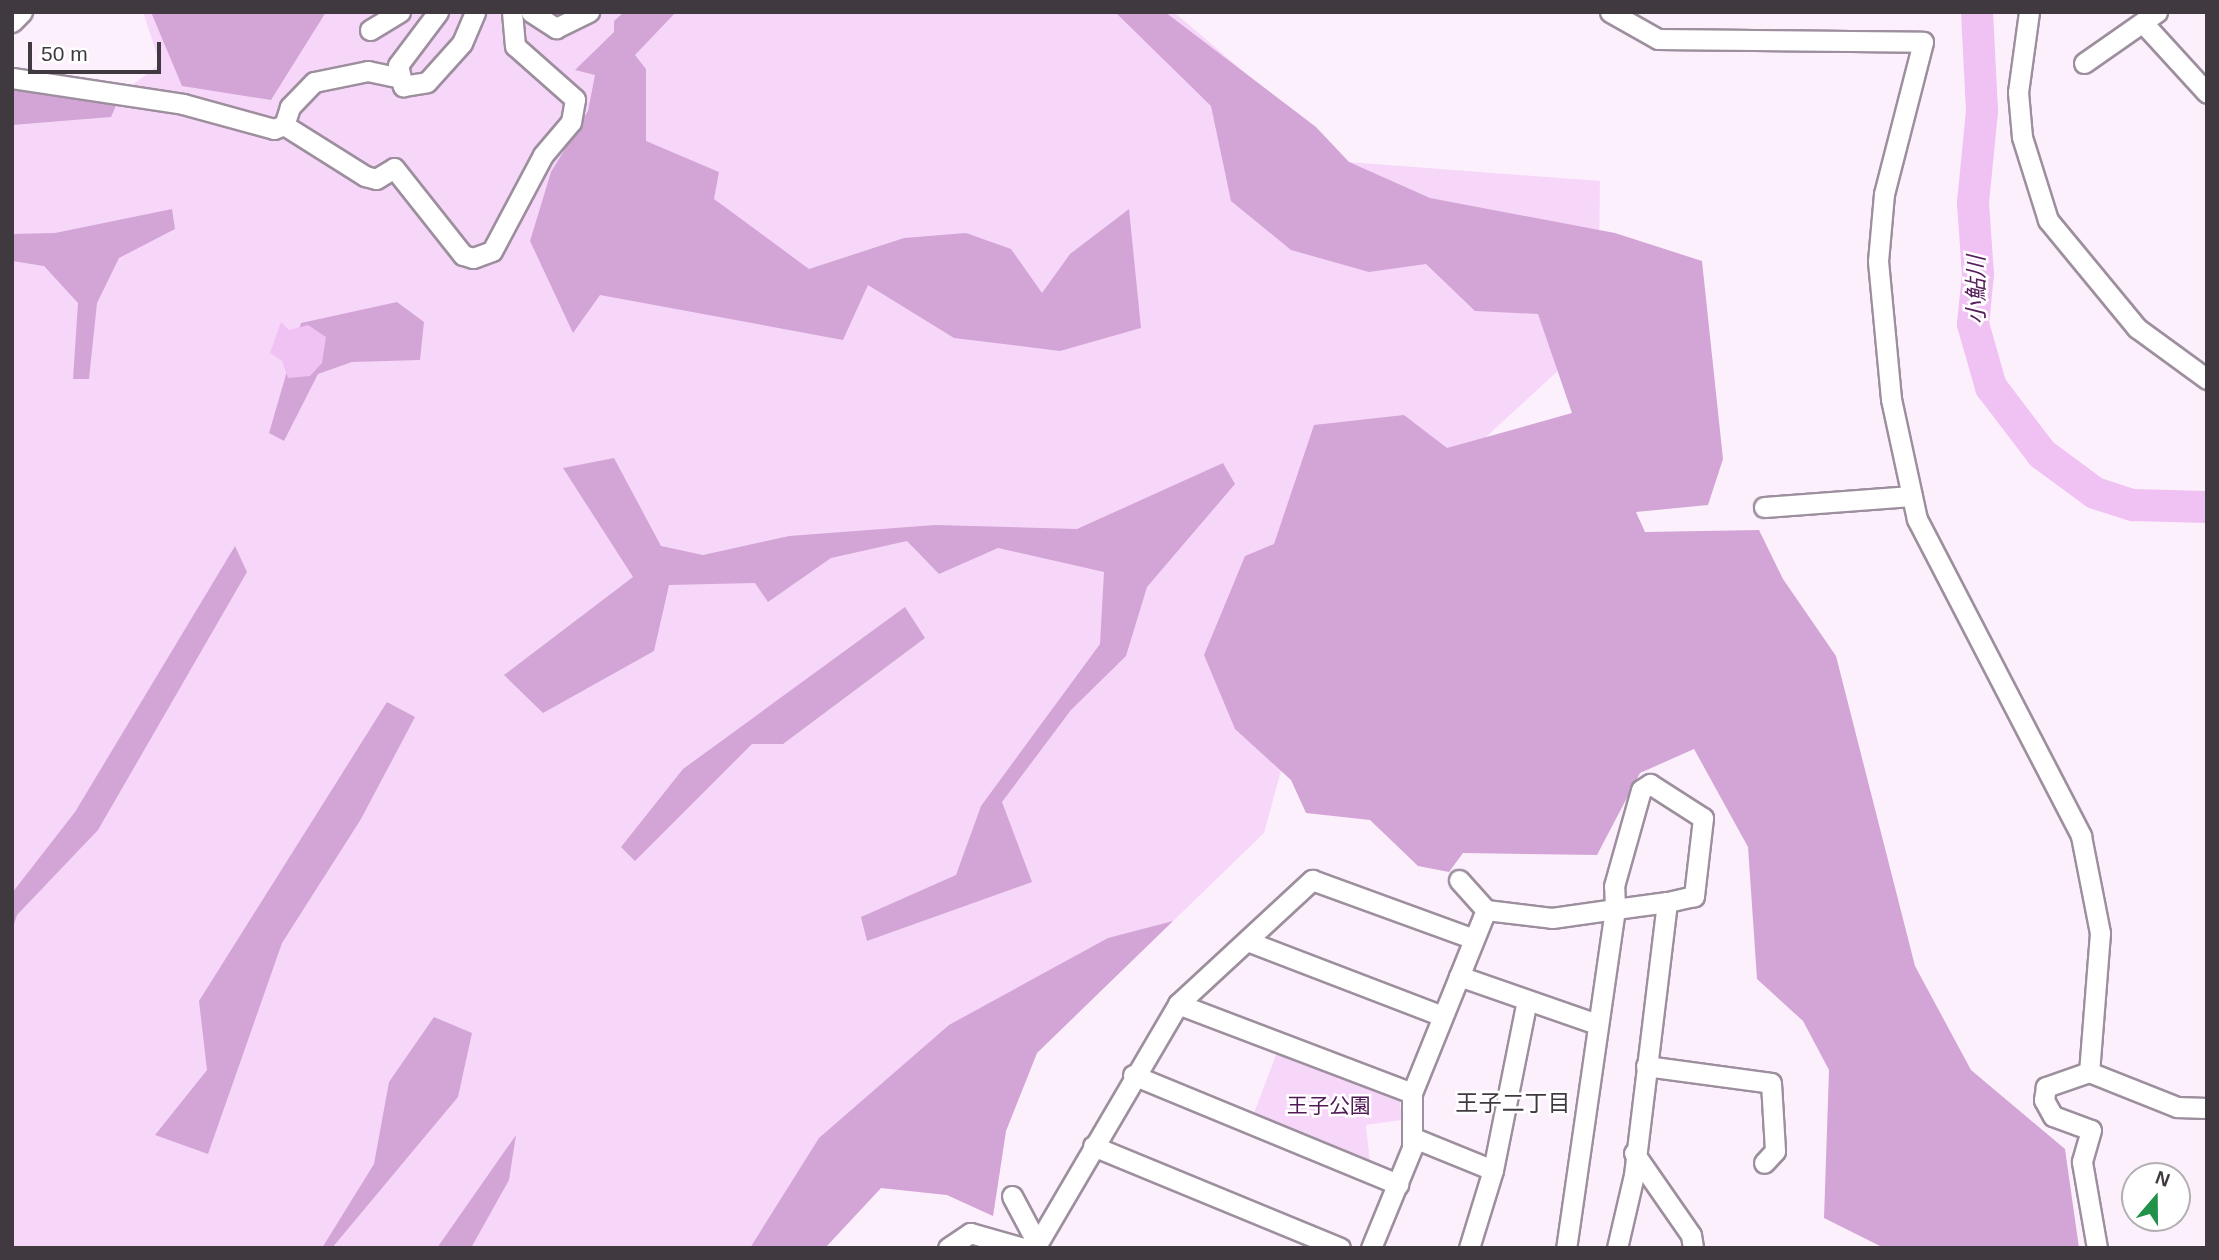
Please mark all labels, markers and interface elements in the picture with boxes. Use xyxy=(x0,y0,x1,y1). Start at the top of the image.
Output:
scale bar xyxy=(32,28,164,72)
text: 50 m xyxy=(41,42,88,65)
water label: 小鮎川 xyxy=(1962,256,1990,324)
district label: 王子二丁目 xyxy=(1456,1089,1570,1117)
park label: 王子公園 xyxy=(1287,1093,1371,1119)
north arrow xyxy=(2121,1162,2191,1232)
text: N xyxy=(2153,1166,2173,1191)

